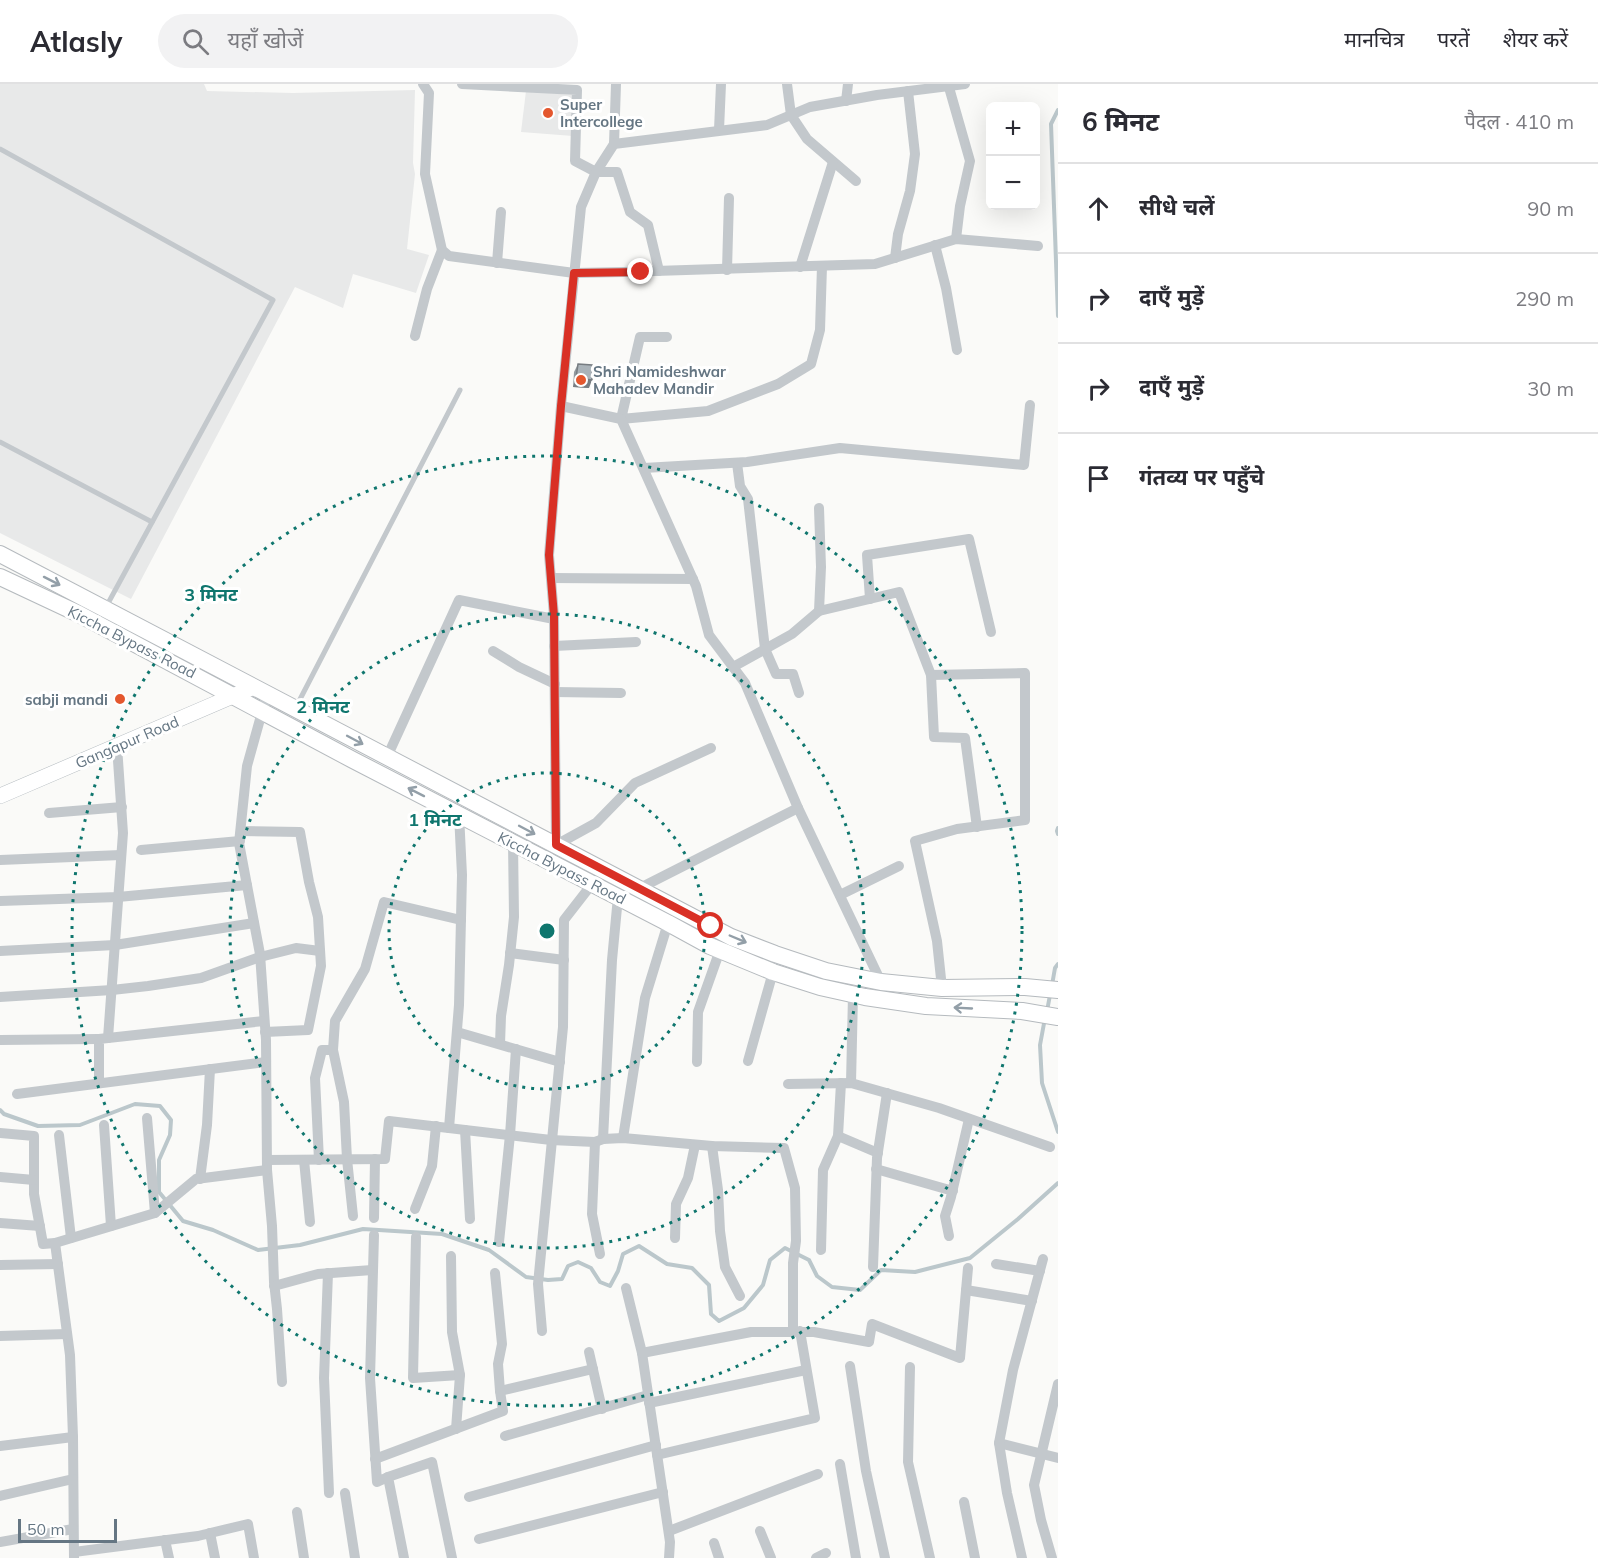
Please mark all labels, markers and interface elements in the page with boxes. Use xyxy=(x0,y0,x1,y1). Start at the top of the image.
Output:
search box xyxy=(158,14,578,68)
text: Atlasly xyxy=(30,24,122,59)
icon: search xyxy=(179,25,212,58)
text: यहाँ खोजें xyxy=(227,26,303,54)
text: मानचित्र xyxy=(1344,26,1404,52)
text: परतें xyxy=(1437,26,1470,52)
text: शेयर करें xyxy=(1503,26,1568,52)
place label: Super Intercollege xyxy=(560,95,643,131)
map controls xyxy=(986,102,1040,210)
button: + xyxy=(986,102,1040,156)
text: 6 मिनट xyxy=(1082,105,1159,138)
marker: Super Intercollege xyxy=(541,106,555,120)
text: पैदल · 410 m xyxy=(1465,109,1574,134)
button: − xyxy=(986,156,1040,210)
icon: ahead xyxy=(1082,192,1115,225)
text: सीधे चलें xyxy=(1139,193,1214,221)
text: 90 m xyxy=(1527,196,1574,221)
route end xyxy=(627,258,653,284)
icon: right xyxy=(1082,282,1115,315)
text: दाएँ मुड़ें xyxy=(1139,283,1204,311)
text: 290 m xyxy=(1515,286,1574,311)
place label: Shri Namideshwar Mahadev Mandir xyxy=(593,362,726,398)
icon: right xyxy=(1082,372,1115,405)
marker: Shri Namideshwar Mahadev Mandir xyxy=(574,373,588,387)
text: दाएँ मुड़ें xyxy=(1139,373,1204,401)
text: 30 m xyxy=(1527,376,1574,401)
icon: arrive xyxy=(1082,462,1115,495)
text: गंतव्य पर पहुँचे xyxy=(1139,463,1264,491)
one-way arrow xyxy=(42,576,60,587)
text: 3 मिनट xyxy=(184,583,238,606)
street label: Kiccha Bypass Road xyxy=(65,601,199,683)
place label: sabji mandi xyxy=(25,690,108,709)
marker: sabji mandi xyxy=(113,692,127,706)
text: 2 मिनट xyxy=(296,695,350,718)
street label: Gangapur Road xyxy=(72,712,182,772)
one-way arrow xyxy=(345,735,363,746)
one-way arrow xyxy=(408,786,426,798)
text: 1 मिनट xyxy=(408,808,462,831)
one-way arrow xyxy=(518,825,536,836)
street label: Kiccha Bypass Road xyxy=(495,827,629,909)
route start xyxy=(697,912,723,938)
centre of rings xyxy=(537,921,557,941)
one-way arrow xyxy=(728,934,747,945)
one-way arrow xyxy=(954,1003,974,1014)
scale bar xyxy=(18,1516,117,1544)
text: 50 m xyxy=(27,1519,64,1539)

